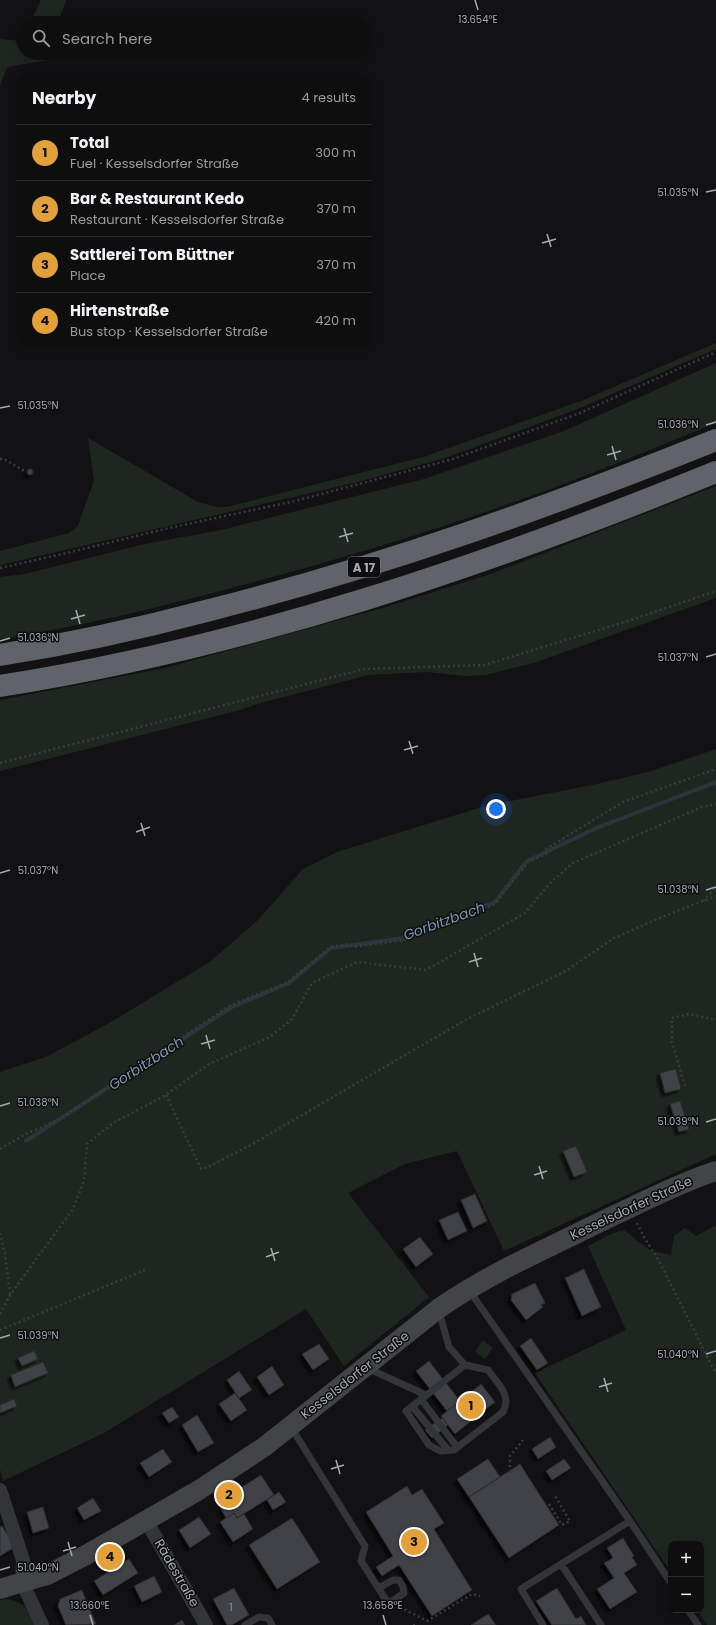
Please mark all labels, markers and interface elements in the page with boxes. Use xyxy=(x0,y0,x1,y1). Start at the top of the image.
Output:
text: 13.654°E xyxy=(458,12,498,27)
search box xyxy=(16,16,372,60)
icon: search xyxy=(30,27,52,49)
text: Search here xyxy=(62,28,152,49)
text: Nearby xyxy=(32,86,96,110)
text: 4 results xyxy=(302,88,356,107)
text: Total xyxy=(70,132,109,153)
text: 1 xyxy=(43,143,47,162)
text: 300 m xyxy=(315,143,356,162)
text: Fuel · Kesselsdorfer Straße xyxy=(70,154,239,173)
text: 51.035°N xyxy=(657,185,699,200)
text: Bar & Restaurant Kedo xyxy=(70,188,244,209)
text: 2 xyxy=(41,199,49,218)
text: 370 m xyxy=(316,199,356,218)
text: Restaurant · Kesselsdorfer Straße xyxy=(70,210,284,229)
text: Sattlerei Tom Büttner xyxy=(70,244,234,265)
text: 3 xyxy=(41,255,49,274)
text: 370 m xyxy=(316,255,356,274)
text: Place xyxy=(70,266,105,285)
text: Hirtenstraße xyxy=(70,300,169,321)
text: 4 xyxy=(41,311,49,330)
text: 420 m xyxy=(315,311,356,330)
text: Bus stop · Kesselsdorfer Straße xyxy=(70,322,268,341)
text: 51.035°N xyxy=(17,398,59,413)
text: 51.036°N xyxy=(657,417,699,432)
road number: A 17 xyxy=(348,557,380,577)
text: 51.036°N xyxy=(17,630,59,645)
text: 51.037°N xyxy=(658,650,698,665)
your location xyxy=(486,799,506,819)
text: 51.037°N xyxy=(18,863,58,878)
text: 51.038°N xyxy=(657,882,699,897)
water label: Gorbitzbach xyxy=(400,897,488,945)
water label: Gorbitzbach xyxy=(105,1031,187,1095)
text: 51.038°N xyxy=(17,1095,59,1110)
text: 51.039°N xyxy=(657,1114,699,1129)
street label: Kesselsdorfer Straße xyxy=(567,1171,695,1245)
street label: Kesselsdorfer Straße xyxy=(297,1327,413,1423)
text: 51.039°N xyxy=(17,1328,59,1343)
text: 51.040°N xyxy=(657,1347,699,1362)
pin: 1 xyxy=(458,1391,484,1421)
pin: 2 xyxy=(216,1480,242,1510)
pin: 3 xyxy=(401,1527,427,1557)
street label: Rädestraße xyxy=(150,1536,204,1610)
map controls xyxy=(668,1541,704,1613)
button: + xyxy=(668,1541,704,1577)
pin: 4 xyxy=(97,1542,123,1572)
text: 51.040°N xyxy=(17,1560,59,1575)
button: − xyxy=(668,1577,704,1613)
text: 13.660°E xyxy=(70,1598,110,1613)
text: 13.658°E xyxy=(363,1598,403,1613)
house number: 1 xyxy=(229,1599,233,1615)

